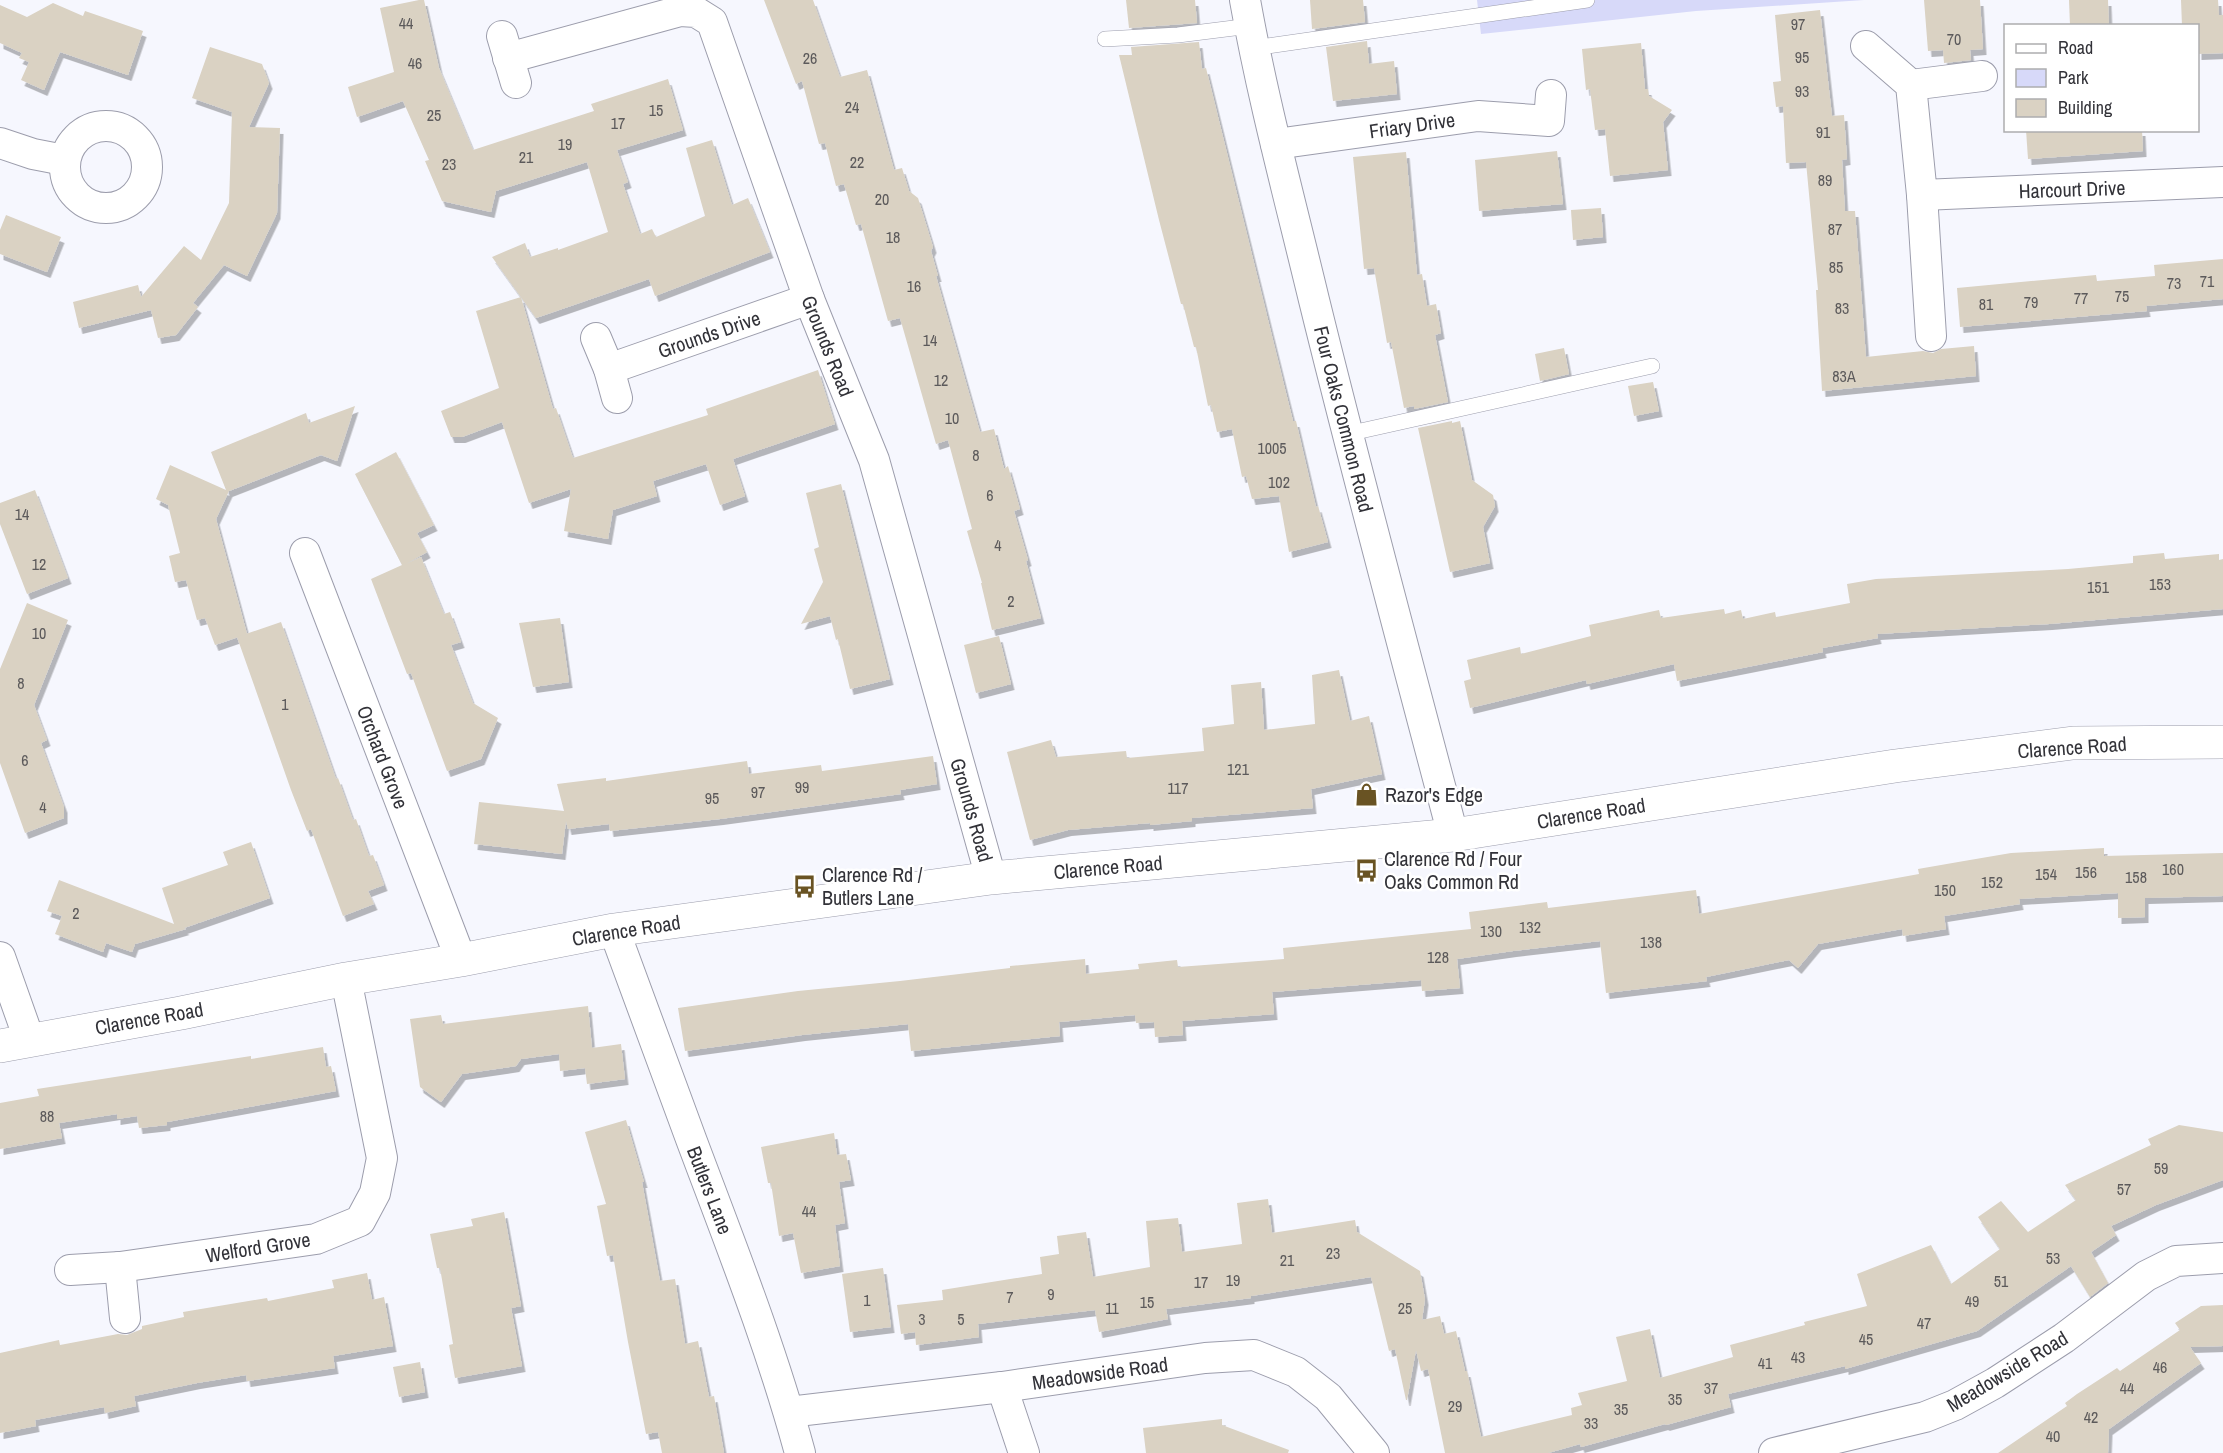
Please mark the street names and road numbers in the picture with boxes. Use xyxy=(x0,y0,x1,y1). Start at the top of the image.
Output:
street label: Friary Drive xyxy=(1367,106,1457,144)
street label: Harcourt Drive xyxy=(2018,174,2126,204)
street label: Grounds Road xyxy=(796,291,860,401)
street label: Grounds Drive xyxy=(654,304,764,364)
street label: Four Oaks Common Road xyxy=(1308,323,1380,515)
street label: Orchard Grove xyxy=(351,702,415,812)
street label: Clarence Road xyxy=(2016,730,2128,764)
street label: Grounds Road xyxy=(944,755,1000,865)
street label: Clarence Road xyxy=(1535,791,1647,835)
street label: Clarence Road xyxy=(1052,849,1164,885)
street label: Clarence Road xyxy=(570,908,682,952)
street label: Clarence Road xyxy=(93,995,205,1041)
street label: Butlers Lane xyxy=(681,1142,739,1238)
street label: Welford Grove xyxy=(204,1225,312,1269)
street label: Meadowside Road xyxy=(1941,1324,2073,1418)
street label: Meadowside Road xyxy=(1030,1350,1170,1396)

